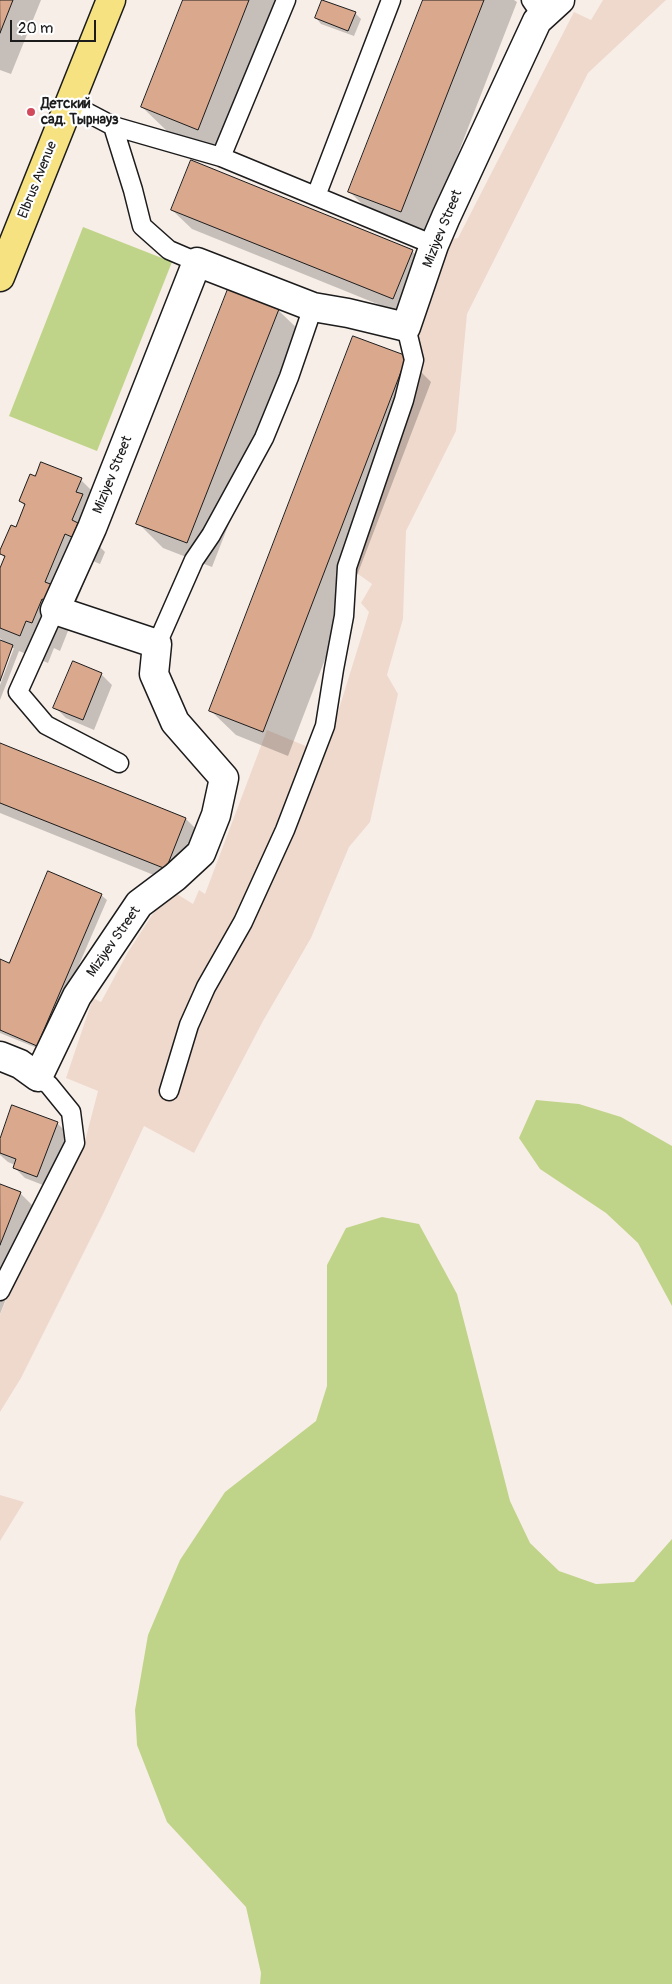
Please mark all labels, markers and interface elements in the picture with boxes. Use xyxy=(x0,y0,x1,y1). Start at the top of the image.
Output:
scale bar xyxy=(12,10,99,42)
text: 20 m xyxy=(18,19,53,38)
place label: Детский сад. Тырнауз xyxy=(41,96,119,128)
marker: Детский сад. Тырнауз xyxy=(25,106,37,118)
street label: Elbrus Avenue xyxy=(15,139,61,221)
street label: Miziyev Street xyxy=(420,188,466,270)
street label: Miziyev Street xyxy=(90,434,136,516)
street label: Miziyev Street xyxy=(83,903,145,981)

